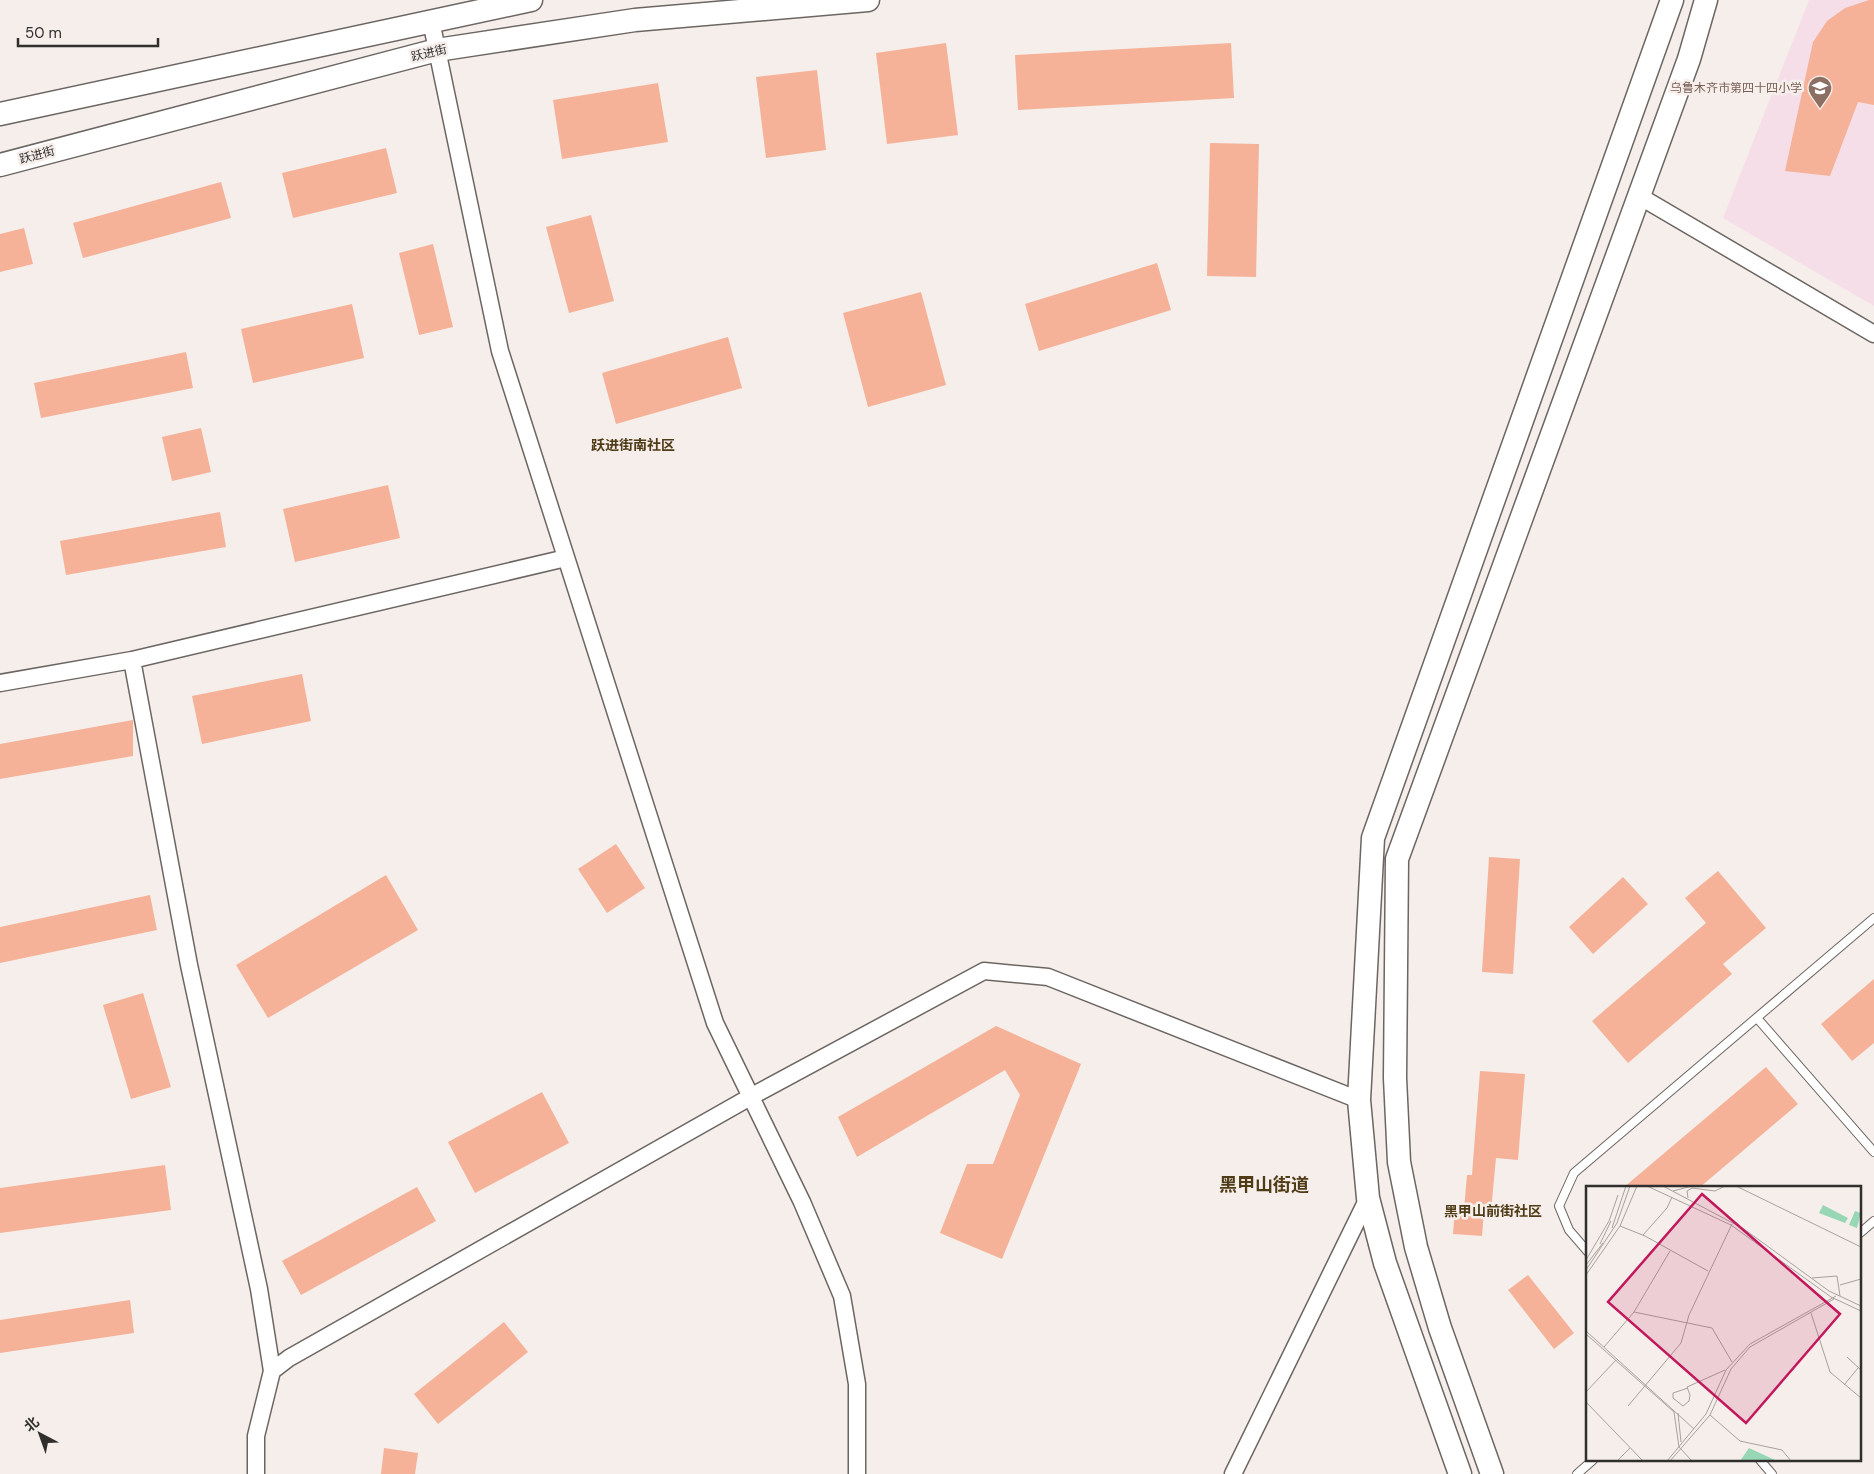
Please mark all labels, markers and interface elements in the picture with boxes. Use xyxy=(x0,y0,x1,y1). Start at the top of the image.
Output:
scale bar xyxy=(18,15,158,47)
text: 50 m xyxy=(25,23,62,43)
street label: 跃进街 xyxy=(410,41,448,65)
school or university icon: 乌鲁木齐市第四十四小学 xyxy=(1807,75,1833,109)
place label: 乌鲁木齐市第四十四小学 xyxy=(1670,80,1802,96)
street label: 跃进街 xyxy=(18,143,56,167)
district label: 跃进街南社区 xyxy=(591,436,675,454)
district label: 黑甲山街道 xyxy=(1219,1173,1309,1197)
inset map xyxy=(1586,1186,1862,1462)
district label: 黑甲山前街社区 xyxy=(1444,1202,1542,1220)
north arrow xyxy=(15,1409,65,1459)
text: 北 xyxy=(20,1413,43,1436)

